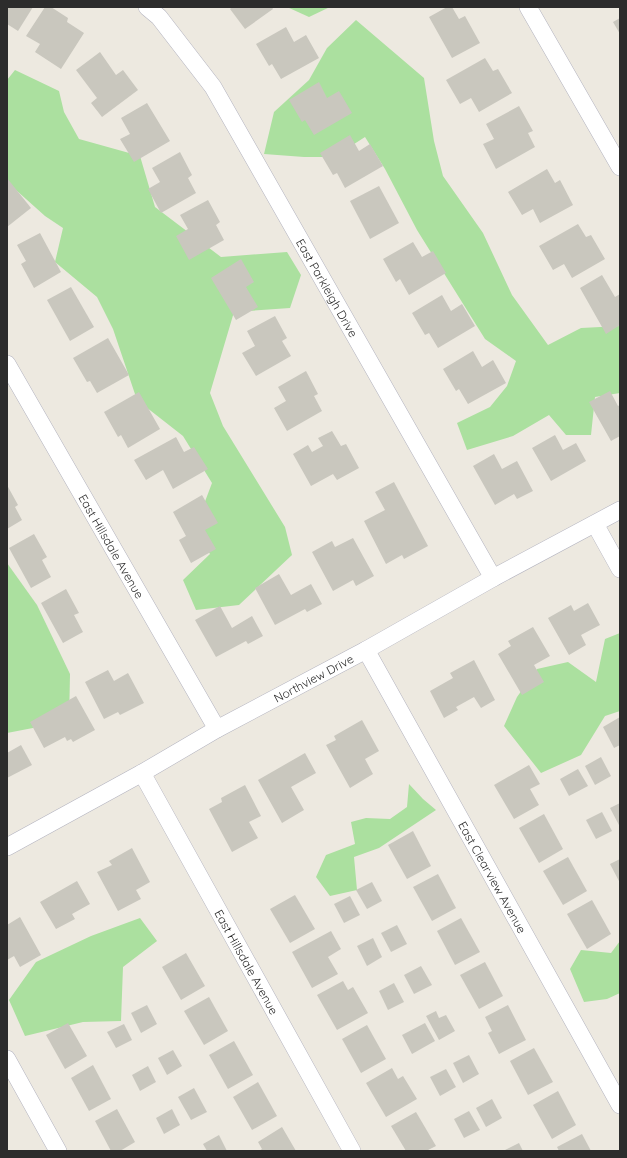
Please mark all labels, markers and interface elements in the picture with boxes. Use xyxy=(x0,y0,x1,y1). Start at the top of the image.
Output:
street label: East Parkleigh Drive xyxy=(293,236,362,340)
street label: East Hillsdale Avenue xyxy=(76,491,148,601)
street label: Northview Drive xyxy=(271,650,356,705)
street label: East Clearview Avenue xyxy=(455,818,530,936)
street label: East Hillsdale Avenue xyxy=(212,907,282,1017)

